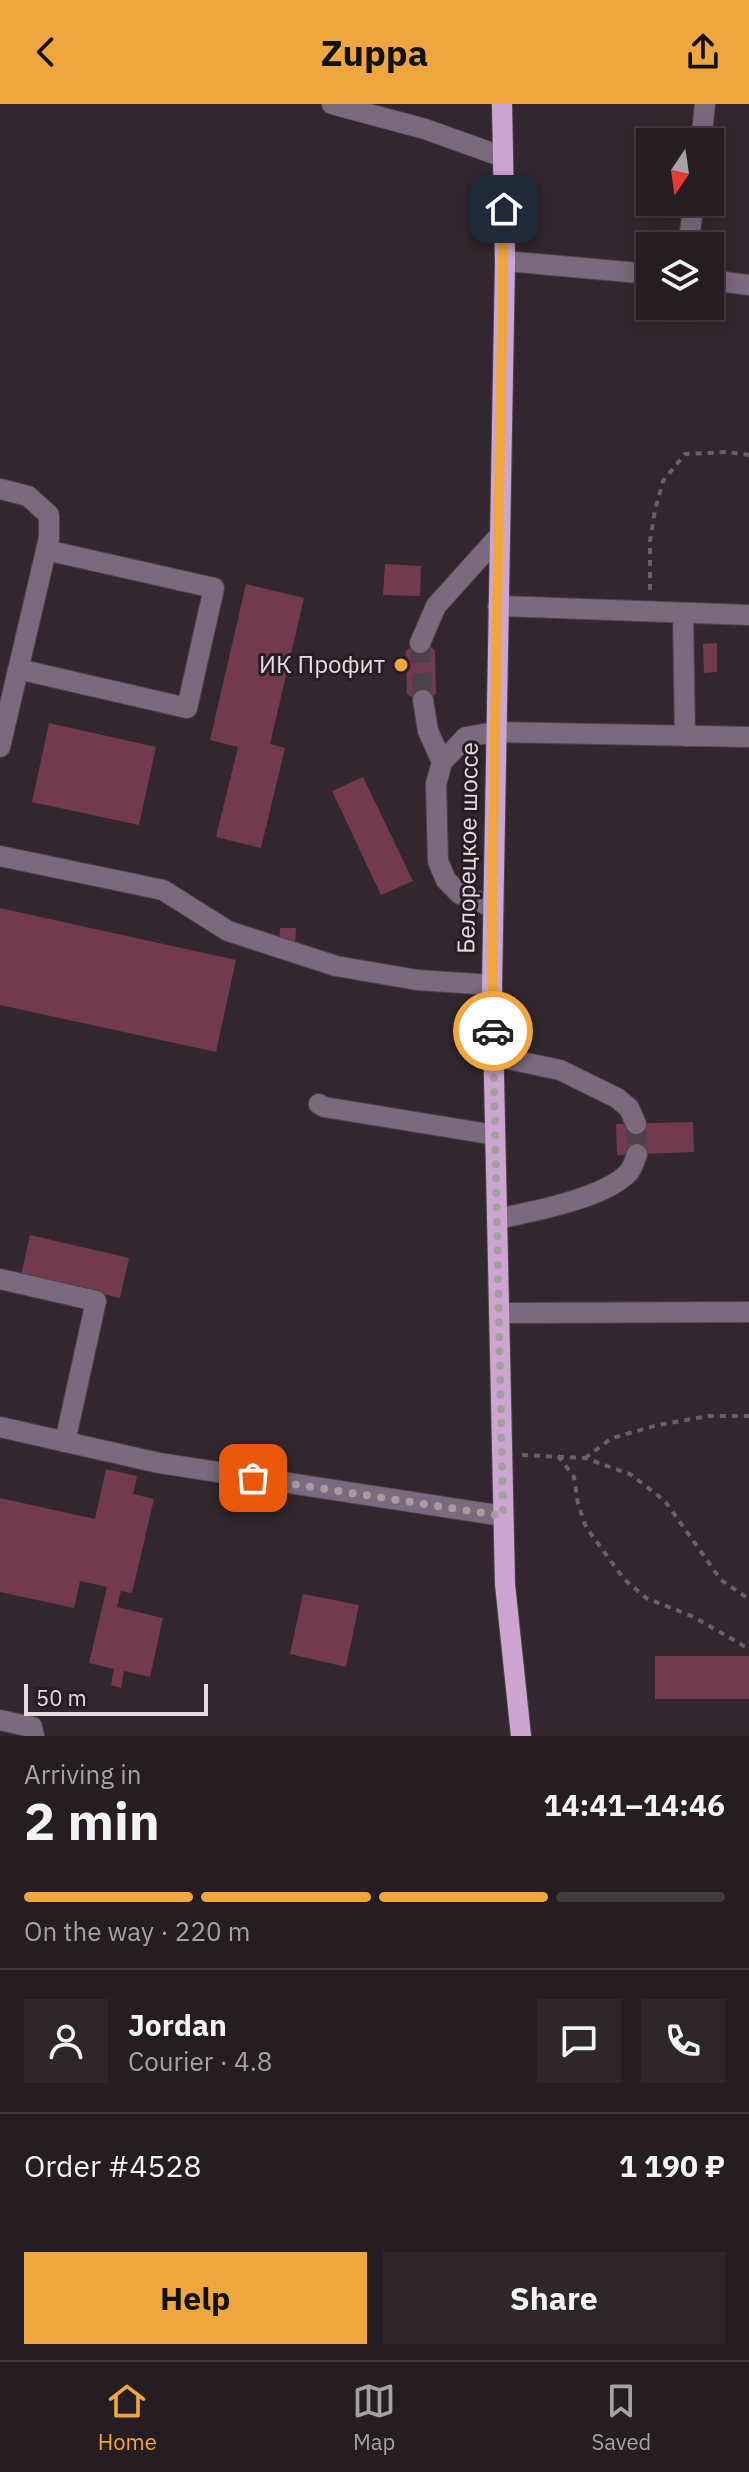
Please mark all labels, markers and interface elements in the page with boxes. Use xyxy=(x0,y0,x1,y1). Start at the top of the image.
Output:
text: Zuppa xyxy=(321,29,428,76)
icon: back xyxy=(24,30,68,74)
icon: share xyxy=(681,30,725,74)
north arrow xyxy=(636,128,724,216)
map controls xyxy=(636,128,724,320)
pin xyxy=(470,175,538,243)
icon: home xyxy=(482,187,526,231)
button: layers xyxy=(636,232,724,320)
place label: ИК Профит xyxy=(259,648,385,680)
marker: ИК Профит xyxy=(392,656,410,674)
street label: Белорецкое шоссе xyxy=(449,742,485,954)
courier xyxy=(453,991,533,1071)
icon: car xyxy=(471,1009,515,1053)
pin xyxy=(219,1444,287,1512)
icon: bag xyxy=(231,1456,275,1500)
scale bar xyxy=(24,1680,208,1716)
text: 50 m xyxy=(36,1683,87,1712)
text: Arriving in xyxy=(24,1757,141,1791)
text: 14:41–14:46 xyxy=(544,1785,725,1824)
text: 2 min xyxy=(24,1787,160,1854)
text: On the way · 220 m xyxy=(24,1914,250,1948)
button: person xyxy=(24,1999,108,2083)
button: chat xyxy=(537,1999,621,2083)
button: phone xyxy=(641,1999,725,2083)
text: Jordan xyxy=(128,2005,227,2044)
text: Courier · 4.8 xyxy=(128,2044,272,2078)
text: Order #4528 xyxy=(24,2146,201,2185)
text: 1 190 ₽ xyxy=(619,2146,725,2185)
button: Help xyxy=(24,2252,367,2344)
button: Share xyxy=(383,2252,725,2344)
tab: Home xyxy=(98,2379,157,2456)
tab: Map xyxy=(352,2379,396,2456)
tab: Saved xyxy=(591,2379,651,2456)

